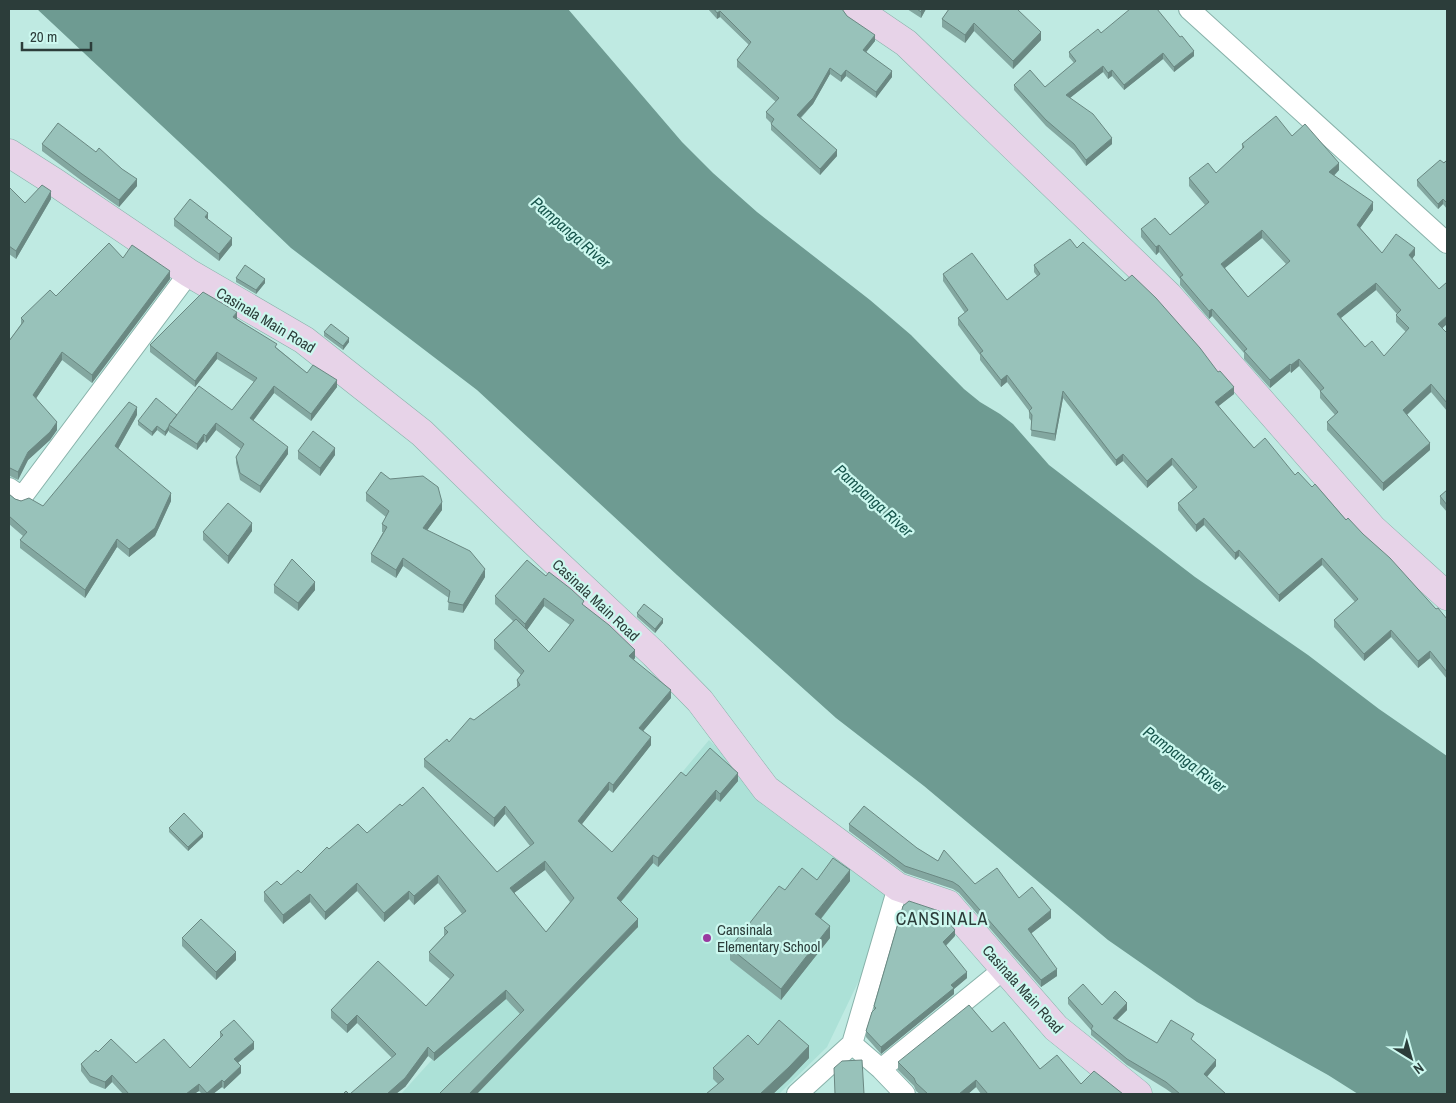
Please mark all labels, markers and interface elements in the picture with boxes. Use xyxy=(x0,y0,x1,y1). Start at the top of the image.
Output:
scale bar xyxy=(22,20,91,52)
text: 20 m xyxy=(30,26,57,47)
water label: Pampanga River xyxy=(527,191,616,273)
street label: Casinala Main Road xyxy=(213,282,319,358)
water label: Pampanga River xyxy=(830,459,918,542)
street label: Casinala Main Road xyxy=(548,554,644,646)
water label: Pampanga River xyxy=(1139,721,1231,798)
district label: CANSINALA xyxy=(896,906,988,931)
place label: Cansinala Elementary School xyxy=(717,919,820,957)
marker: Cansinala Elementary School xyxy=(701,932,713,944)
street label: Casinala Main Road xyxy=(978,940,1068,1038)
north arrow xyxy=(1386,1033,1436,1083)
text: N xyxy=(1410,1059,1428,1078)

